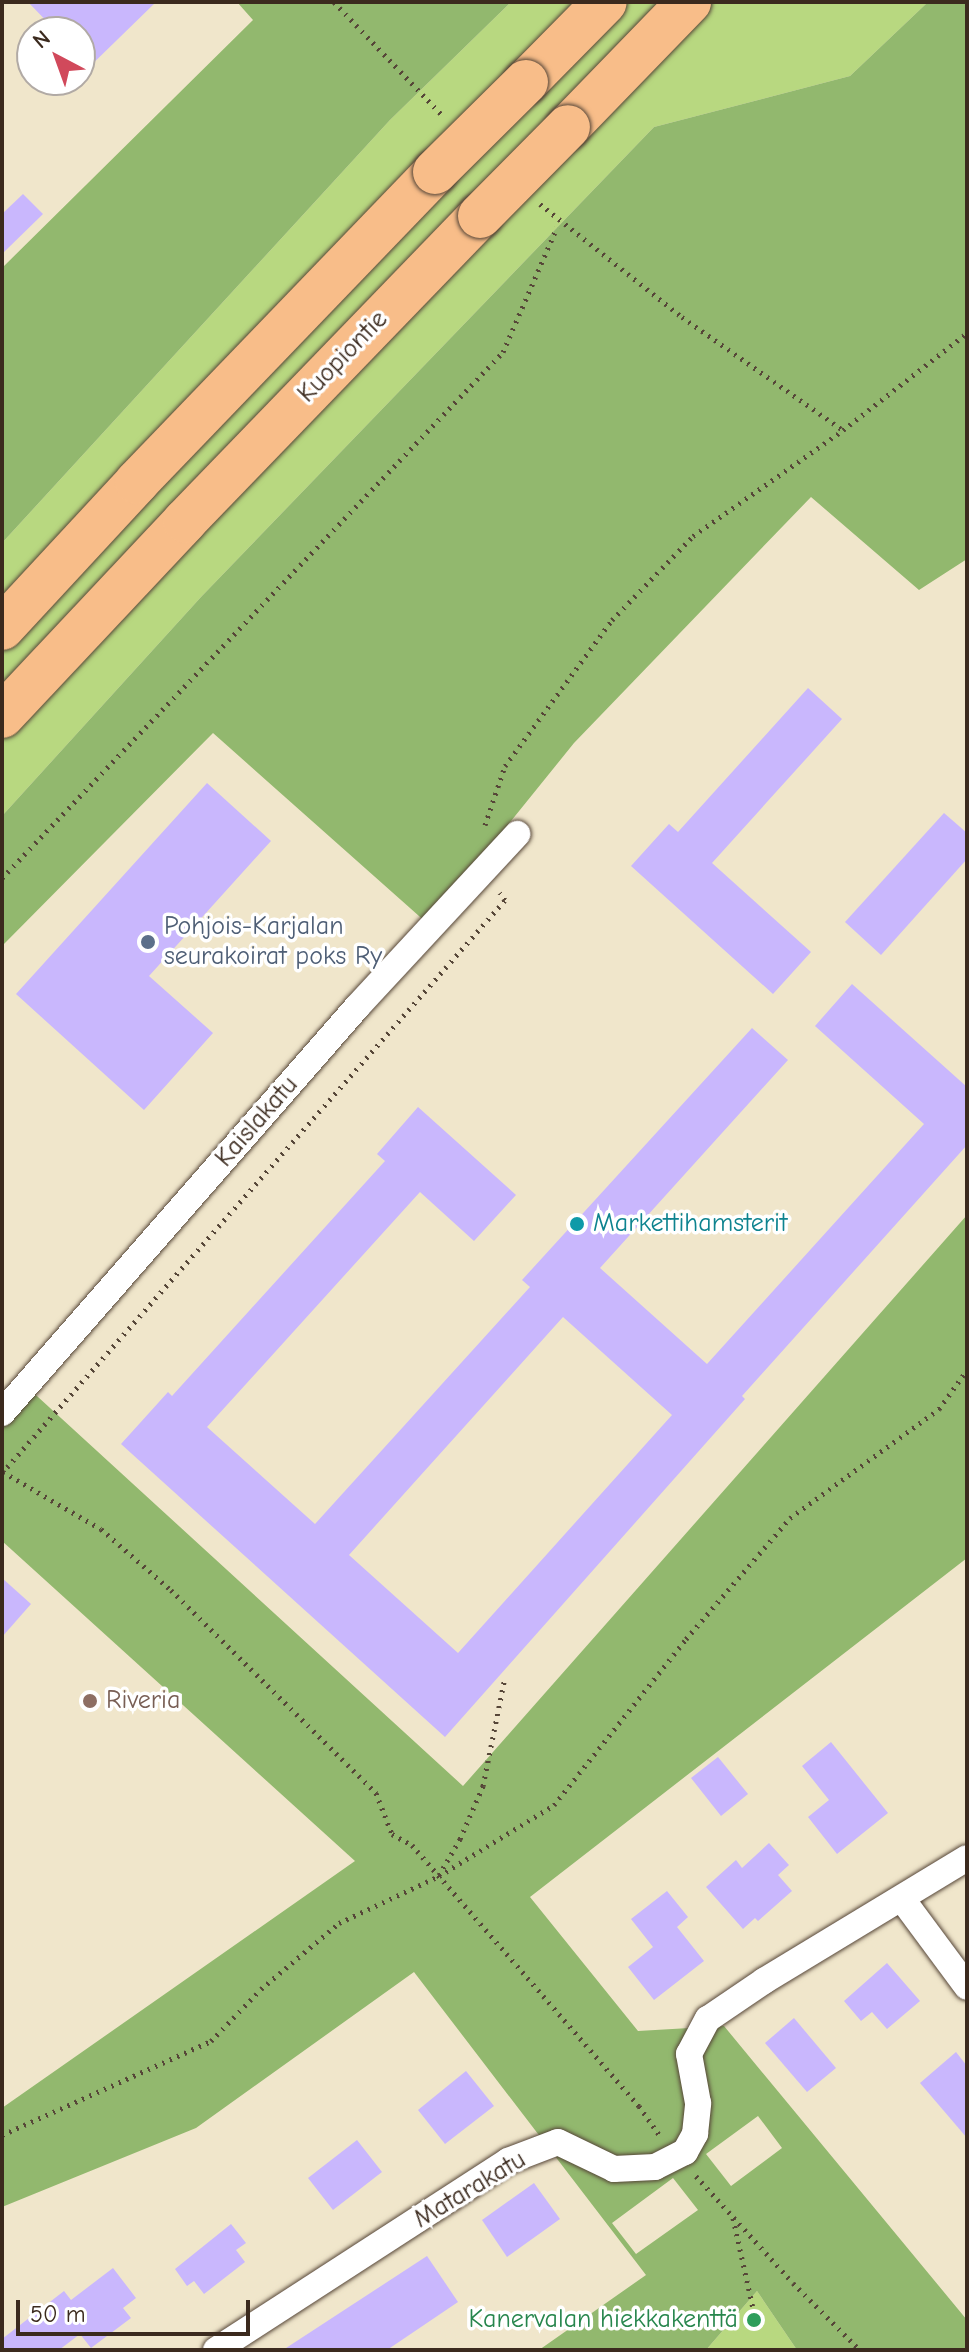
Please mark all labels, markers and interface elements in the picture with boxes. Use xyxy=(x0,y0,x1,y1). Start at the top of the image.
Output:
north arrow xyxy=(16,16,96,96)
text: N xyxy=(28,25,56,54)
street label: Kuopiontie xyxy=(292,305,394,409)
place label: Pohjois-Karjalan seurakoirat poks Ry xyxy=(164,911,382,972)
marker: Pohjois-Karjalan seurakoirat poks Ry xyxy=(139,933,157,951)
street label: Kaislakatu xyxy=(209,1070,305,1174)
place label: Markettihamsterit xyxy=(593,1208,787,1240)
marker: Markettihamsterit xyxy=(568,1215,586,1233)
place label: Riveria xyxy=(106,1685,180,1717)
marker: Riveria xyxy=(81,1692,99,1710)
street label: Matarakatu xyxy=(409,2145,531,2235)
scale bar xyxy=(20,2284,254,2334)
text: 50 m xyxy=(30,2300,86,2328)
place label: Kanervalan hiekkakenttä xyxy=(468,2304,738,2336)
marker: Kanervalan hiekkakenttä xyxy=(745,2311,763,2329)

